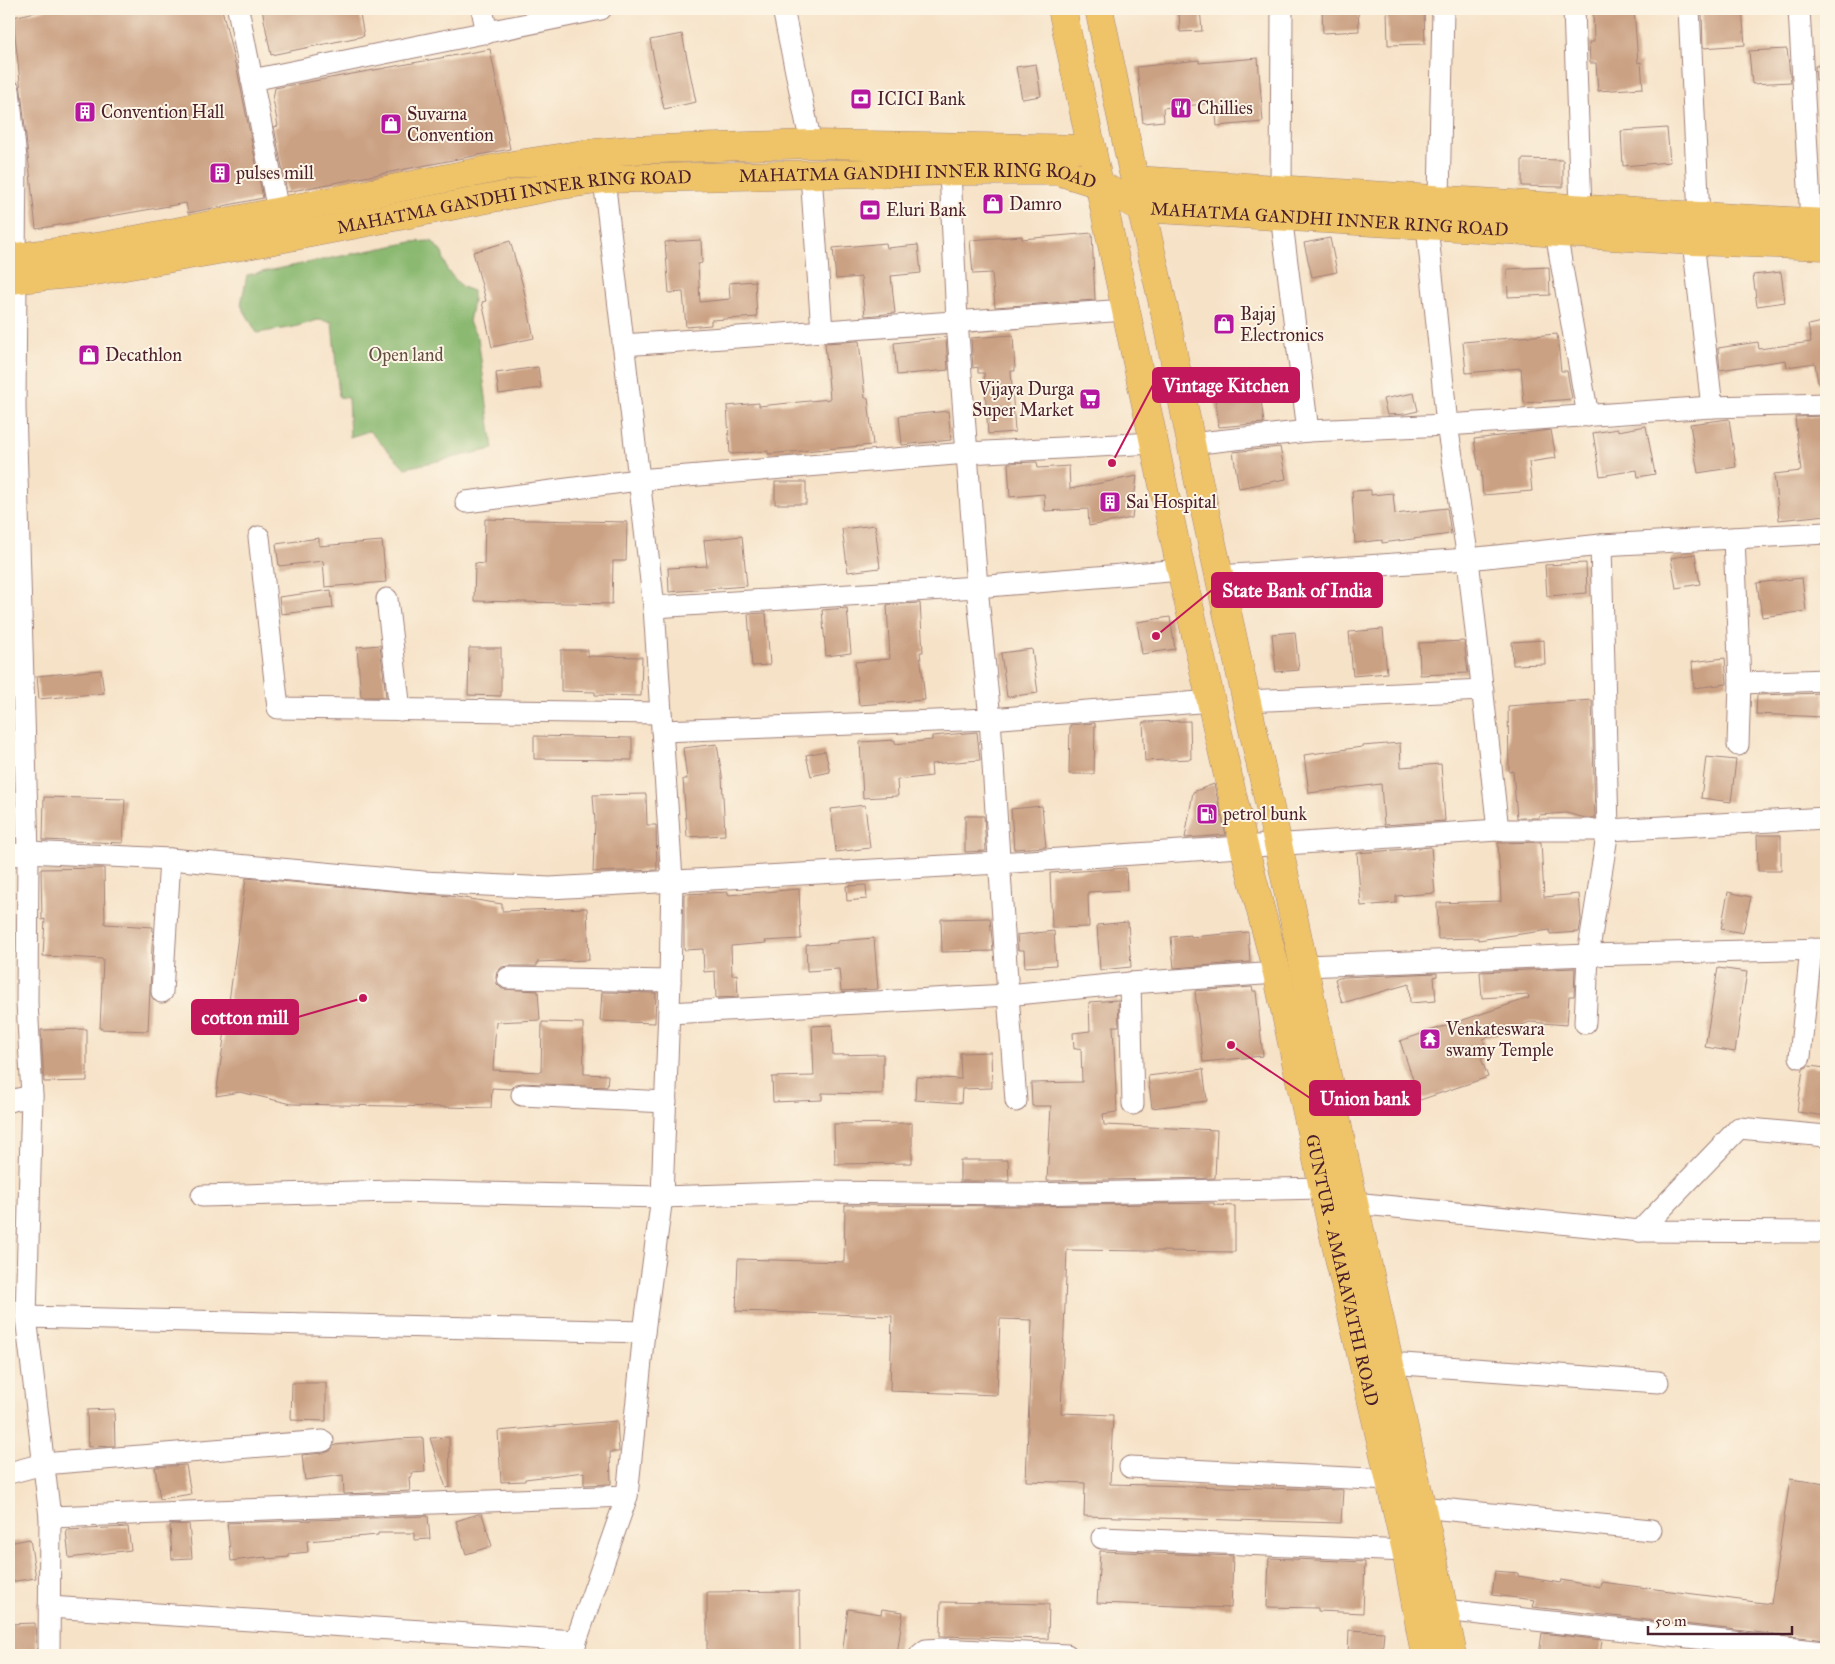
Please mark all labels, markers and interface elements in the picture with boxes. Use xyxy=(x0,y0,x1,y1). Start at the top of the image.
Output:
bank icon: ICICI Bank xyxy=(849,87,873,111)
place label: ICICI Bank xyxy=(877,88,966,110)
restaurant icon: Chillies xyxy=(1169,96,1193,120)
place label: Chillies xyxy=(1197,97,1253,119)
building icon: Convention Hall xyxy=(73,100,97,124)
place label: Convention Hall xyxy=(101,101,225,123)
place label: Suvarna Convention xyxy=(407,103,494,146)
shop icon: Suvarna Convention xyxy=(379,112,403,136)
street label: MAHATMA GANDHI INNER RING ROAD xyxy=(738,160,1099,194)
building icon: pulses mill xyxy=(208,161,232,185)
place label: pulses mill xyxy=(235,162,314,184)
street label: MAHATMA GANDHI INNER RING ROAD xyxy=(335,166,692,239)
shop icon: Damro xyxy=(981,192,1005,216)
place label: Damro xyxy=(1009,193,1062,215)
bank icon: Eluri Bank xyxy=(858,198,882,222)
street label: MAHATMA GANDHI INNER RING ROAD xyxy=(1150,198,1509,241)
place label: Eluri Bank xyxy=(886,199,967,221)
place label: Bajaj Electronics xyxy=(1240,303,1324,346)
shop icon: Bajaj Electronics xyxy=(1212,312,1236,336)
shop icon: Decathlon xyxy=(77,343,101,367)
place label: Decathlon xyxy=(105,344,182,366)
park label: Open land xyxy=(368,344,444,366)
callout: Vintage Kitchen xyxy=(1153,368,1299,402)
text: Vintage Kitchen xyxy=(1162,374,1290,398)
place label: Vijaya Durga Super Market xyxy=(972,378,1075,421)
supermarket icon: Vijaya Durga Super Market xyxy=(1078,387,1102,411)
building icon: Sai Hospital xyxy=(1098,490,1122,514)
place label: Sai Hospital xyxy=(1126,491,1217,513)
callout: State Bank of India xyxy=(1212,573,1382,607)
text: State Bank of India xyxy=(1222,579,1373,602)
fuel station icon: petrol bunk xyxy=(1195,802,1219,826)
place label: petrol bunk xyxy=(1222,803,1307,825)
callout: cotton mill xyxy=(192,1000,298,1034)
text: cotton mill xyxy=(202,1006,289,1029)
place label: Venkateswara swamy Temple xyxy=(1445,1018,1554,1061)
temple icon: Venkateswara swamy Temple xyxy=(1418,1027,1442,1051)
callout: Union bank xyxy=(1310,1081,1420,1115)
text: Union bank xyxy=(1320,1087,1411,1110)
street label: GUNTUR - AMARAVATHI ROAD xyxy=(1301,1132,1384,1408)
scale bar xyxy=(1648,1604,1791,1636)
text: 50 m xyxy=(1655,1612,1687,1630)

